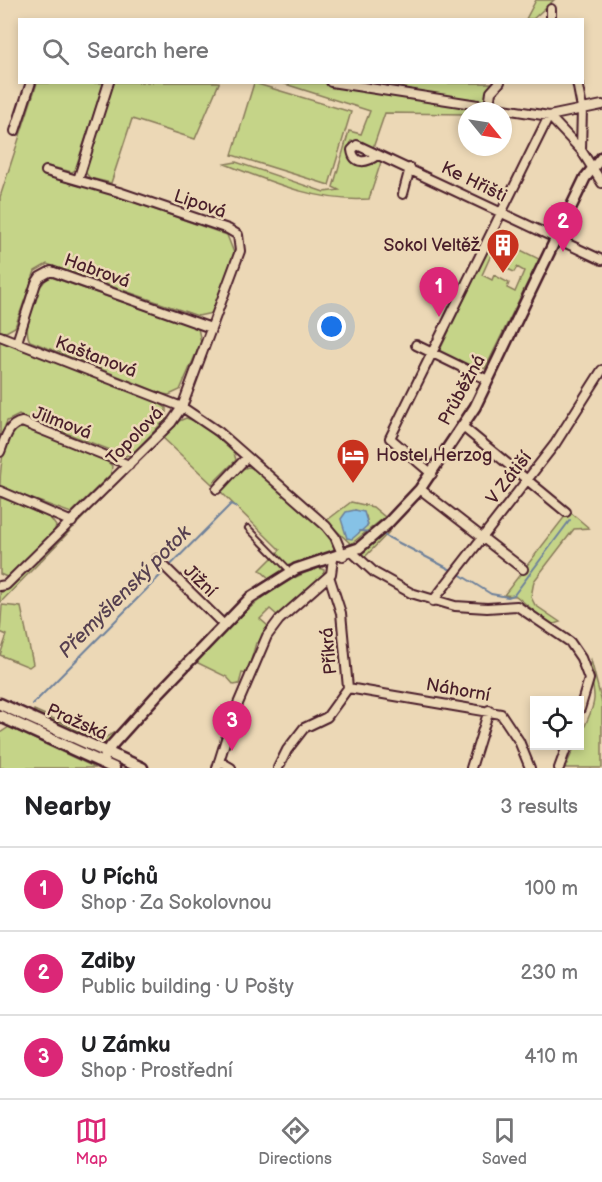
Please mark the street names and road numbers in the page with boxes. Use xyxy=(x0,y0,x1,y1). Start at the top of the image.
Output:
street label: Ke Hřišti xyxy=(438,157,510,207)
street label: Lipová xyxy=(171,185,229,223)
street label: Habrová xyxy=(61,249,133,293)
street label: Kaštanová xyxy=(52,332,140,382)
street label: Průběžná xyxy=(434,351,490,429)
street label: Jilmová xyxy=(29,402,95,444)
street label: Topolová xyxy=(102,403,168,469)
street label: V Zátiší xyxy=(482,447,537,509)
street label: Jižní xyxy=(179,560,221,602)
street label: Příkrá xyxy=(316,627,342,675)
street label: Náhorní xyxy=(424,674,492,706)
street label: Pražská xyxy=(43,699,111,745)

